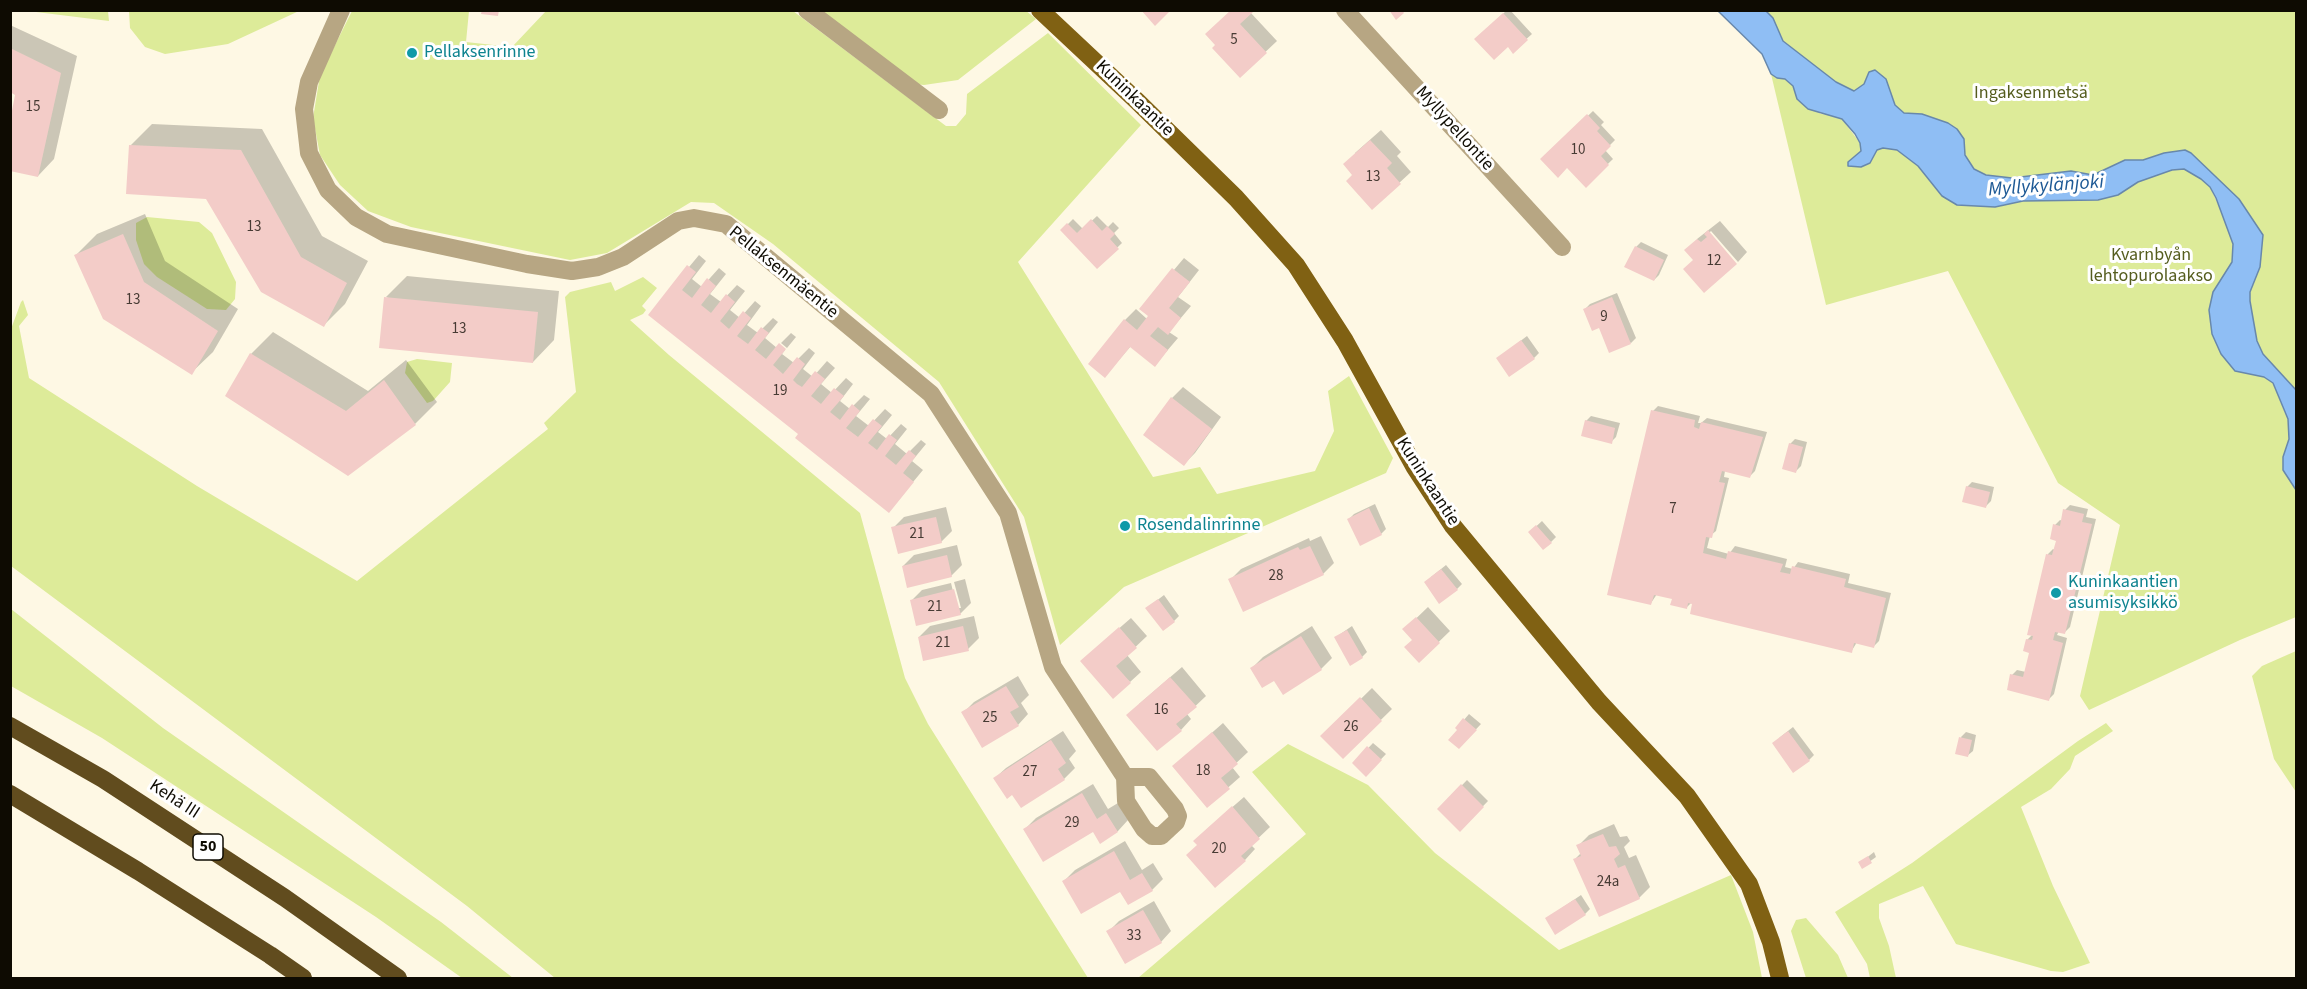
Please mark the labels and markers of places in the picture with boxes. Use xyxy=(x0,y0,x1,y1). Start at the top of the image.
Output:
place label: Pellaksenrinne xyxy=(424,42,535,64)
marker: Pellaksenrinne xyxy=(405,46,419,60)
place label: Rosendalinrinne xyxy=(1137,515,1260,537)
marker: Rosendalinrinne xyxy=(1118,519,1132,533)
place label: Kuninkaantien asumisyksikkö xyxy=(2068,572,2178,614)
marker: Kuninkaantien asumisyksikkö xyxy=(2049,586,2063,600)

